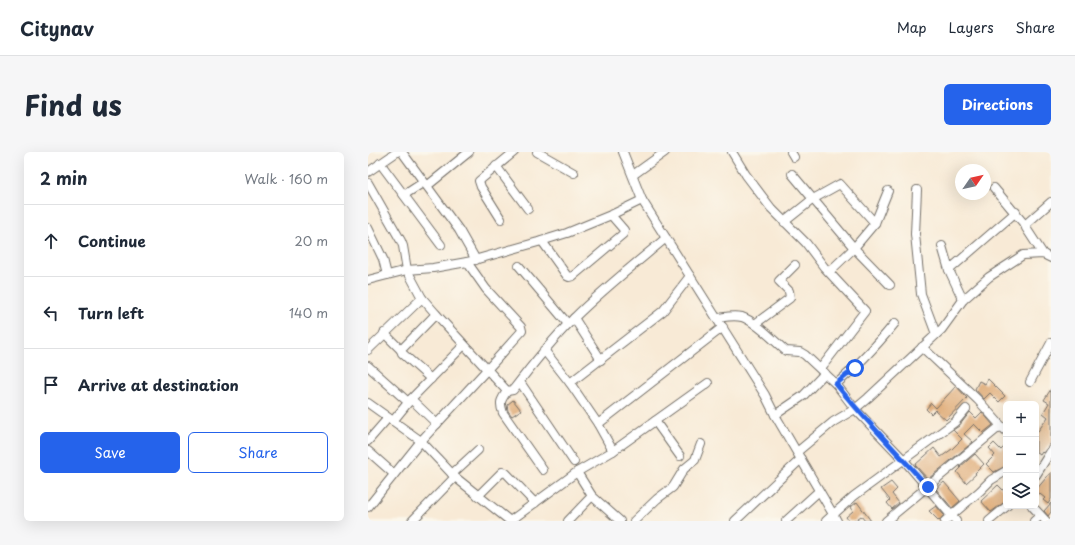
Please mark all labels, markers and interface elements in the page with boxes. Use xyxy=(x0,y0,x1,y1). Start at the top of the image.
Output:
text: Citynav xyxy=(20,14,94,42)
text: Map xyxy=(897,17,927,38)
text: Layers xyxy=(949,17,994,38)
text: Share xyxy=(1016,17,1055,38)
text: Find us xyxy=(24,83,122,126)
button: Directions xyxy=(944,84,1051,125)
north arrow xyxy=(955,164,991,200)
text: 2 min xyxy=(40,165,87,191)
text: Walk · 160 m xyxy=(245,169,328,188)
text: Continue xyxy=(78,229,146,252)
icon: ahead xyxy=(40,230,62,252)
text: 20 m xyxy=(294,231,328,250)
text: Turn left xyxy=(78,301,144,324)
icon: left xyxy=(40,302,62,324)
text: 140 m xyxy=(289,303,328,322)
route start xyxy=(846,359,864,377)
text: Arrive at destination xyxy=(78,373,239,396)
icon: arrive xyxy=(40,374,62,396)
map controls xyxy=(1003,401,1039,509)
button: + xyxy=(1003,401,1039,437)
button: Save xyxy=(40,432,180,473)
button: Share xyxy=(188,432,328,473)
button: − xyxy=(1003,437,1039,473)
button: layers xyxy=(1003,473,1039,509)
route end xyxy=(919,478,937,496)

